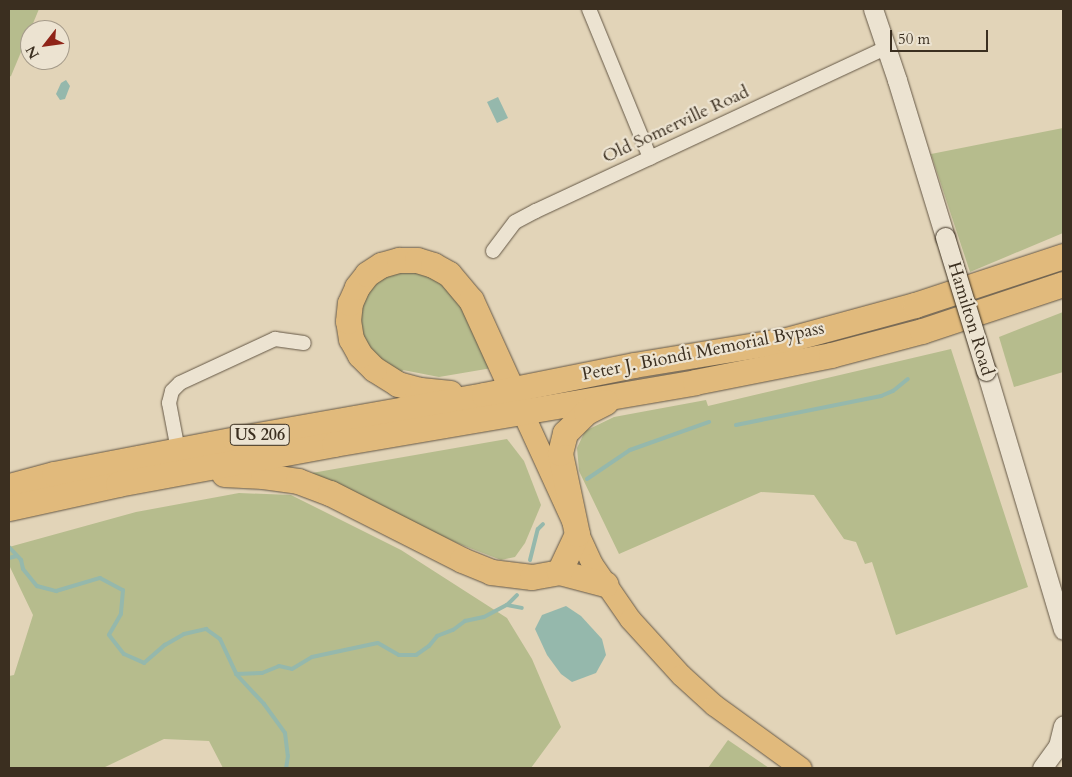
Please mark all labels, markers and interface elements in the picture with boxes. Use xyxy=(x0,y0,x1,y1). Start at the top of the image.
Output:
north arrow xyxy=(20,20,70,70)
scale bar xyxy=(892,20,990,52)
text: 50 m xyxy=(898,29,930,49)
text: N xyxy=(21,42,44,62)
street label: Old Somerville Road xyxy=(599,82,753,168)
street label: Hamilton Road xyxy=(942,260,998,378)
street label: Peter J. Biondi Memorial Bypass xyxy=(580,318,826,386)
road number: US 206 xyxy=(229,422,291,448)

